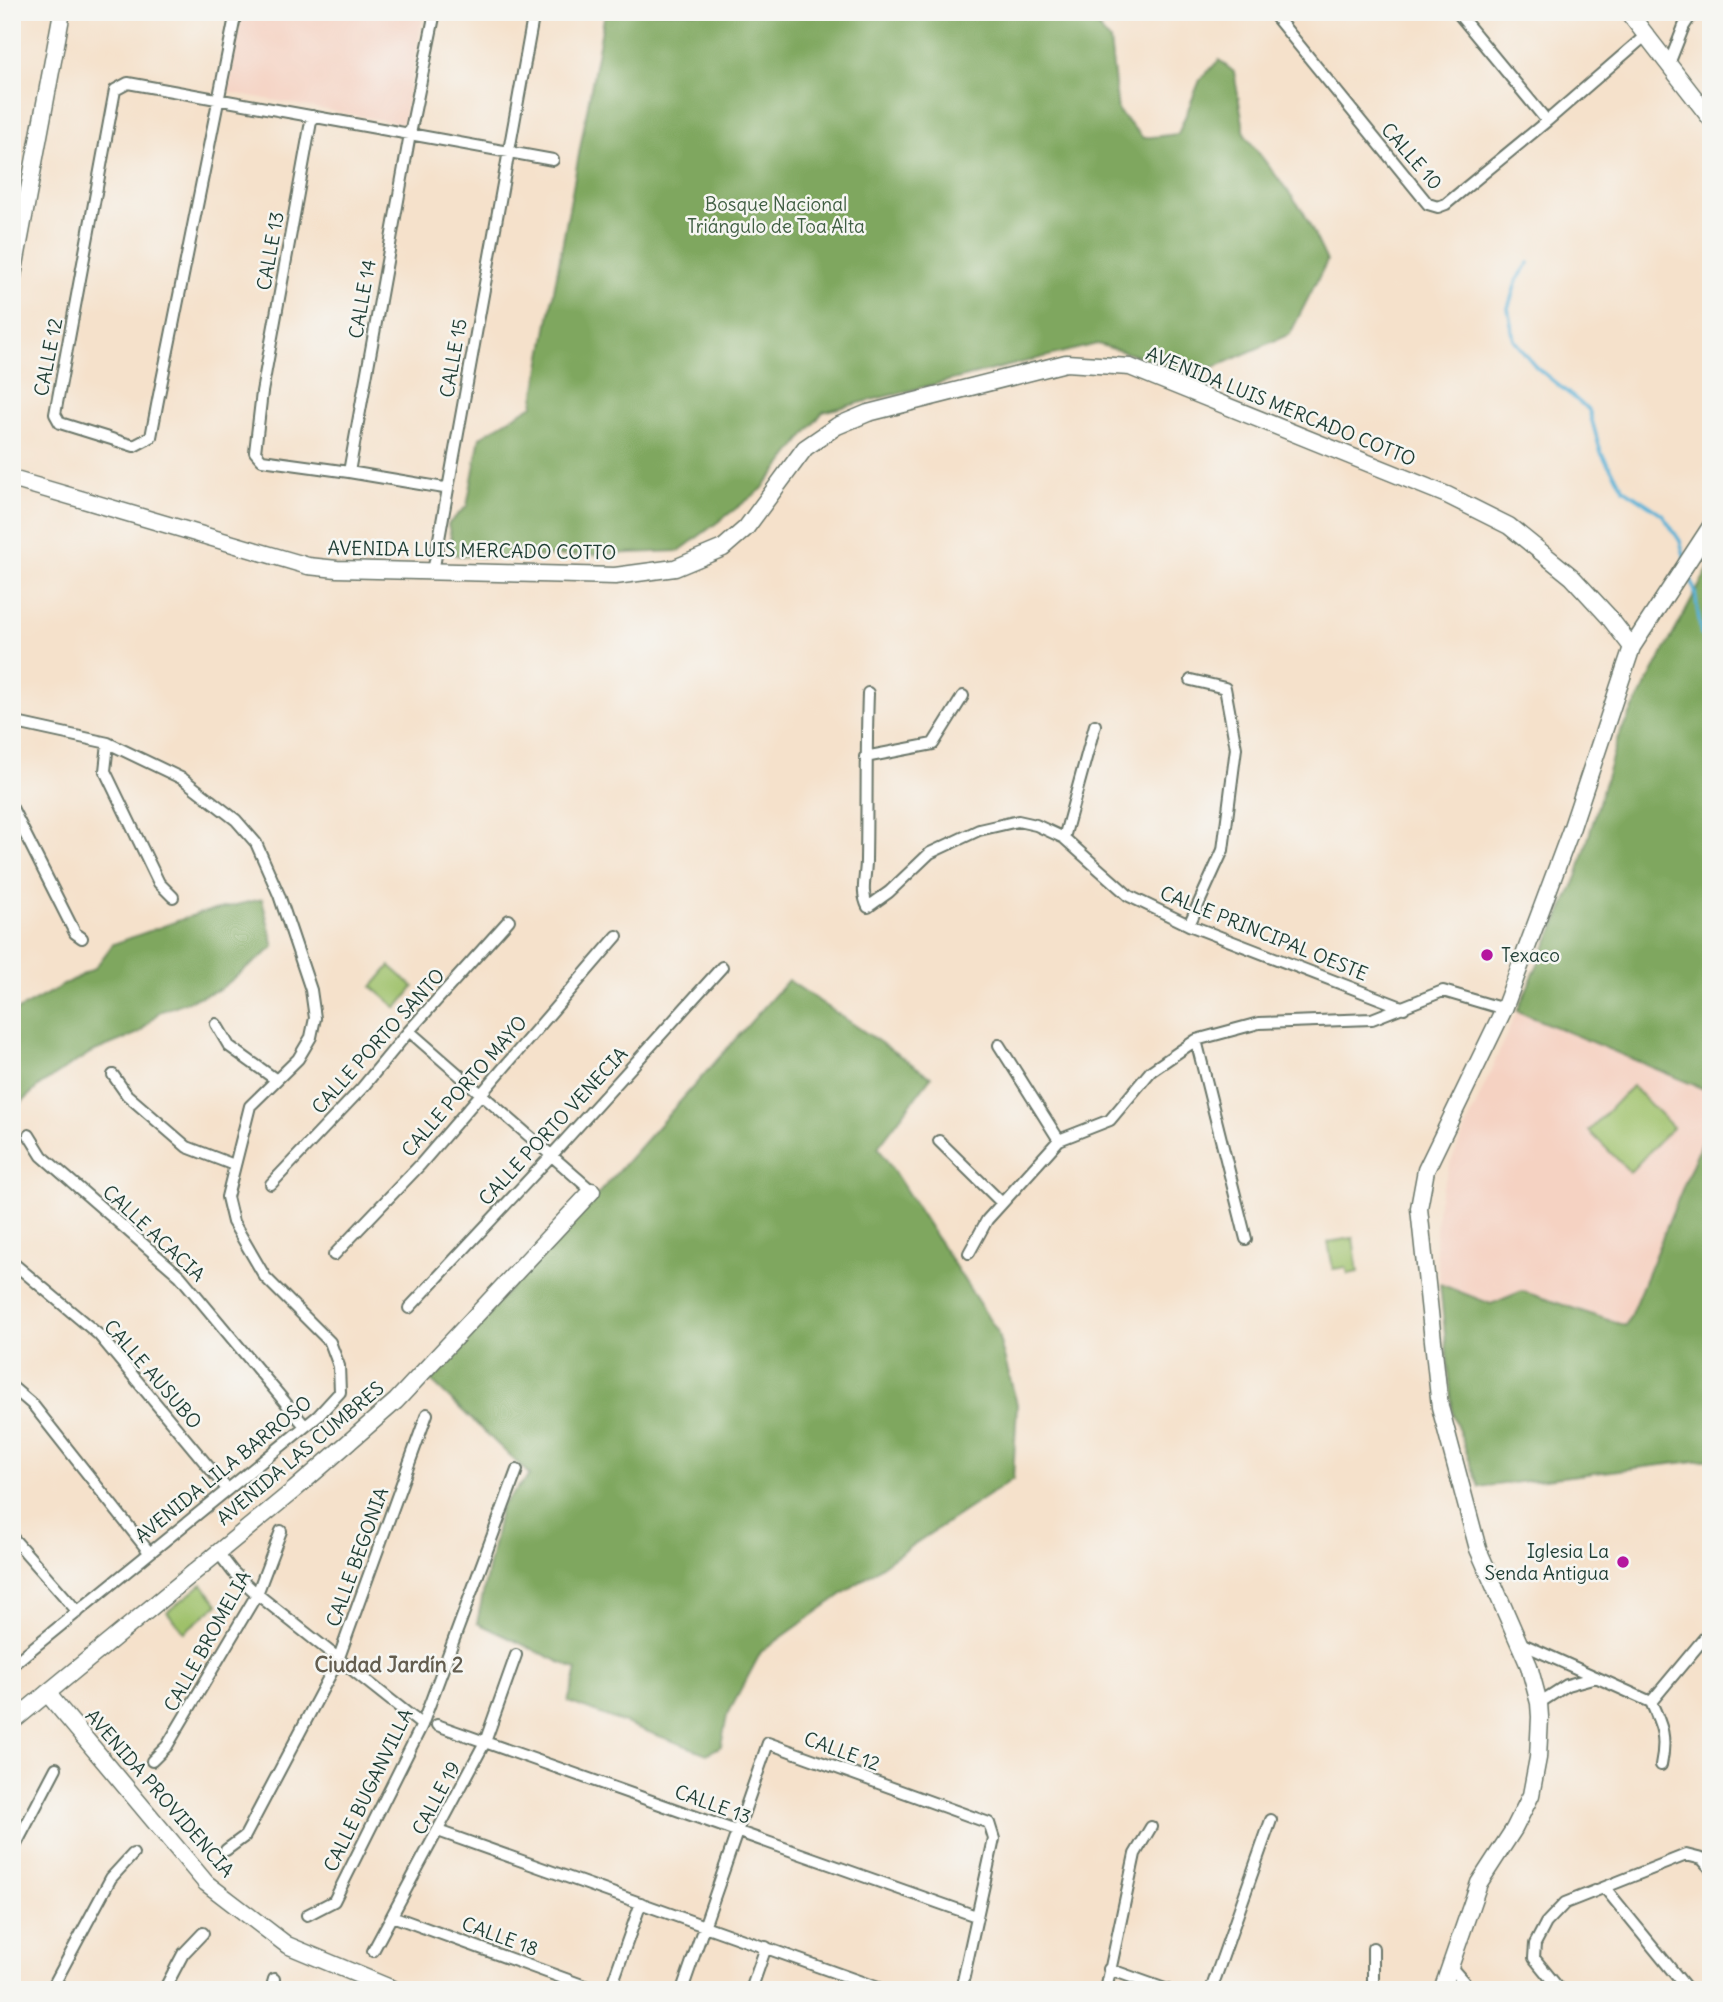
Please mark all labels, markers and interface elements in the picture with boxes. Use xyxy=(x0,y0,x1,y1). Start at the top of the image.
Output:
street label: CALLE 10 xyxy=(1376,118,1448,194)
park label: Bosque Nacional Triángulo de Toa Alta xyxy=(687,192,865,238)
street label: CALLE 13 xyxy=(251,210,289,292)
street label: CALLE 14 xyxy=(343,258,381,340)
street label: CALLE 12 xyxy=(29,316,67,398)
street label: CALLE 15 xyxy=(434,317,472,399)
street label: AVENIDA LUIS MERCADO COTTO xyxy=(1143,341,1419,471)
street label: AVENIDA LUIS MERCADO COTTO xyxy=(327,535,617,565)
street label: CALLE PRINCIPAL OESTE xyxy=(1157,880,1371,986)
place label: Texaco xyxy=(1501,943,1560,967)
marker: Texaco xyxy=(1479,947,1495,963)
street label: CALLE PORTO SANTO xyxy=(306,963,450,1119)
street label: CALLE PORTO MAYO xyxy=(396,1010,532,1162)
street label: CALLE PORTO VENECIA xyxy=(473,1042,633,1210)
street label: CALLE ACACIA xyxy=(98,1180,210,1286)
street label: CALLE AUSUBO xyxy=(99,1314,207,1434)
street label: AVENIDA LAS CUMBRES xyxy=(211,1376,389,1530)
street label: AVENIDA LILA BARROSO xyxy=(130,1390,316,1548)
street label: CALLE BEGONIA xyxy=(321,1484,393,1630)
place label: Iglesia La Senda Antigua xyxy=(1484,1539,1609,1585)
marker: Iglesia La Senda Antigua xyxy=(1615,1554,1631,1570)
street label: CALLE BROMELIA xyxy=(158,1566,256,1716)
district label: Ciudad Jardín 2 xyxy=(315,1651,464,1678)
street label: AVENIDA PROVIDENCIA xyxy=(80,1704,240,1882)
street label: CALLE BUGANVILLA xyxy=(318,1704,418,1876)
street label: CALLE 12 xyxy=(801,1726,883,1776)
street label: CALLE 19 xyxy=(407,1757,465,1839)
street label: CALLE 13 xyxy=(672,1779,754,1829)
street label: CALLE 18 xyxy=(459,1911,541,1961)

